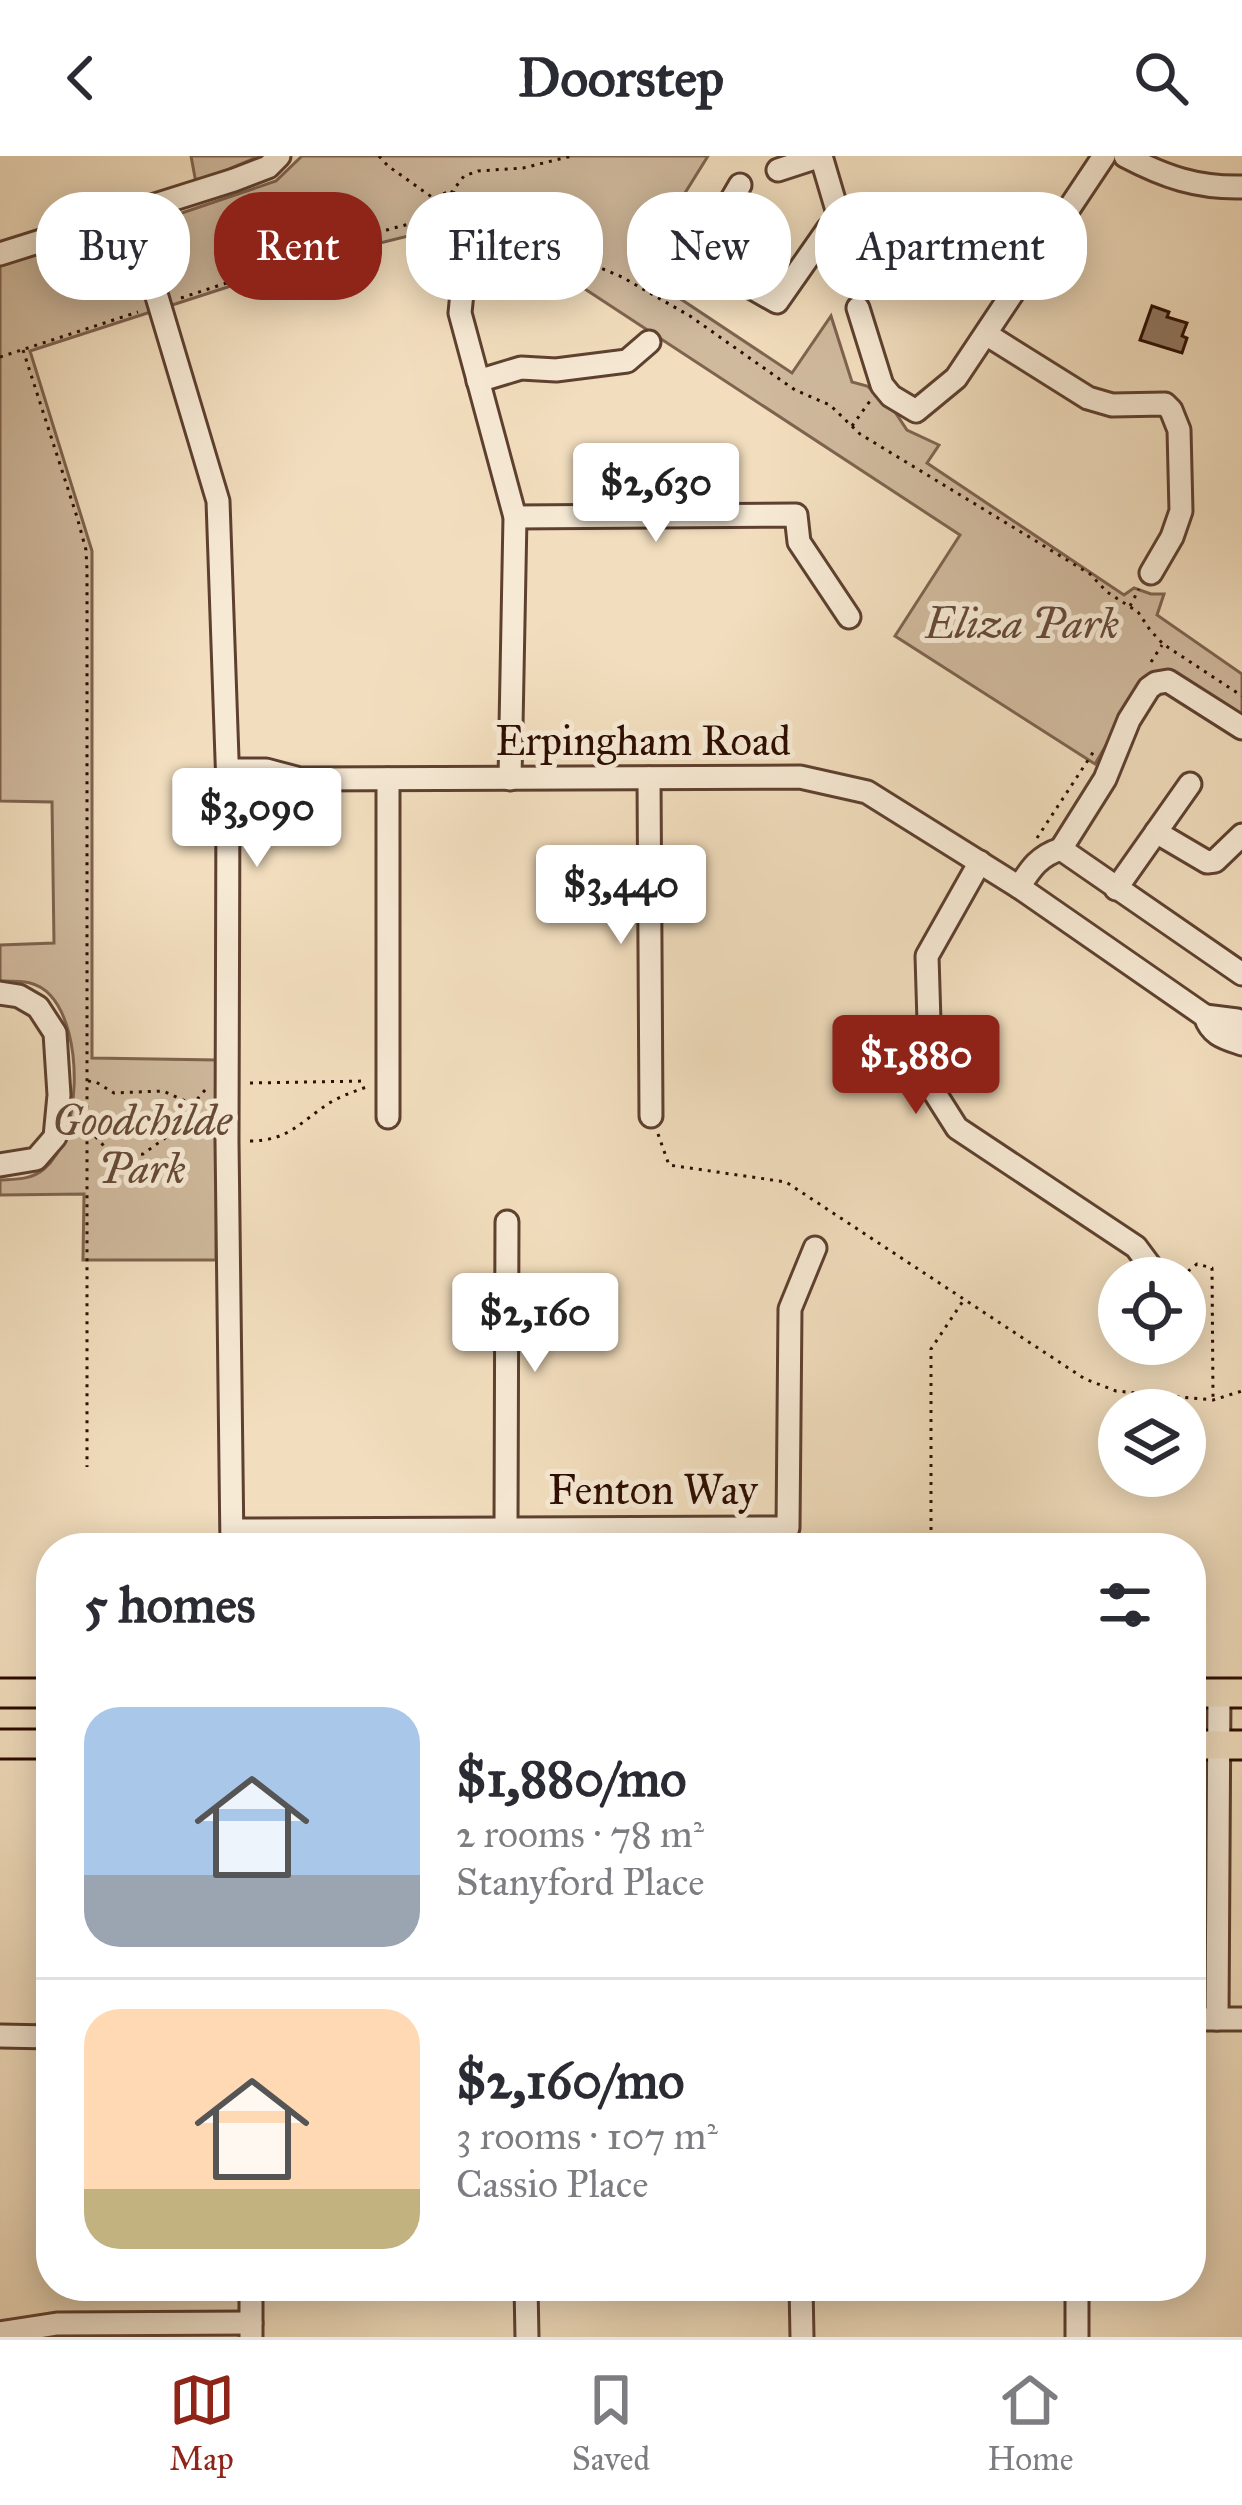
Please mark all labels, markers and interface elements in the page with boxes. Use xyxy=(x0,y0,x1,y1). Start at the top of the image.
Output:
icon: back xyxy=(48,45,114,111)
text: Doorstep xyxy=(518,45,724,111)
icon: search xyxy=(1128,45,1194,111)
chip: Buy xyxy=(36,192,190,300)
chip: Rent xyxy=(214,192,382,300)
chip: Filters xyxy=(406,192,603,300)
chip: New xyxy=(627,192,791,300)
chip: Apartment xyxy=(815,192,1087,300)
pin: $2,630 xyxy=(558,443,754,545)
text: $2,630 xyxy=(600,458,712,506)
park label: Eliza Park xyxy=(924,598,1120,650)
street label: Erpingham Road xyxy=(495,715,791,767)
pin: $3,090 xyxy=(159,768,355,870)
text: $3,090 xyxy=(199,783,315,831)
pin: $3,440 xyxy=(523,845,719,947)
text: $3,440 xyxy=(563,860,679,908)
pin: $1,880 xyxy=(818,1015,1014,1117)
text: $1,880 xyxy=(859,1030,973,1078)
park label: Goodchilde Park xyxy=(52,1095,233,1195)
map controls xyxy=(1098,1257,1206,1497)
button: locate xyxy=(1098,1257,1206,1365)
pin: $2,160 xyxy=(437,1273,633,1375)
text: $2,160 xyxy=(479,1288,591,1336)
button: layers xyxy=(1098,1389,1206,1497)
street label: Fenton Way xyxy=(548,1464,759,1516)
icon: filters xyxy=(1092,1572,1158,1638)
text: 5 homes xyxy=(84,1574,255,1636)
text: $1,880/mo xyxy=(456,1748,686,1810)
icon: home xyxy=(180,1755,324,1899)
text: 2 rooms · 78 m² xyxy=(456,1810,704,1858)
text: Stanyford Place xyxy=(456,1858,705,1906)
text: $2,160/mo xyxy=(456,2050,684,2112)
icon: home xyxy=(180,2057,324,2201)
text: 3 rooms · 107 m² xyxy=(456,2112,718,2160)
text: Cassio Place xyxy=(456,2160,648,2208)
tab: Map xyxy=(169,2367,235,2479)
tab: Saved xyxy=(572,2367,650,2479)
tab: Home xyxy=(987,2367,1073,2479)

